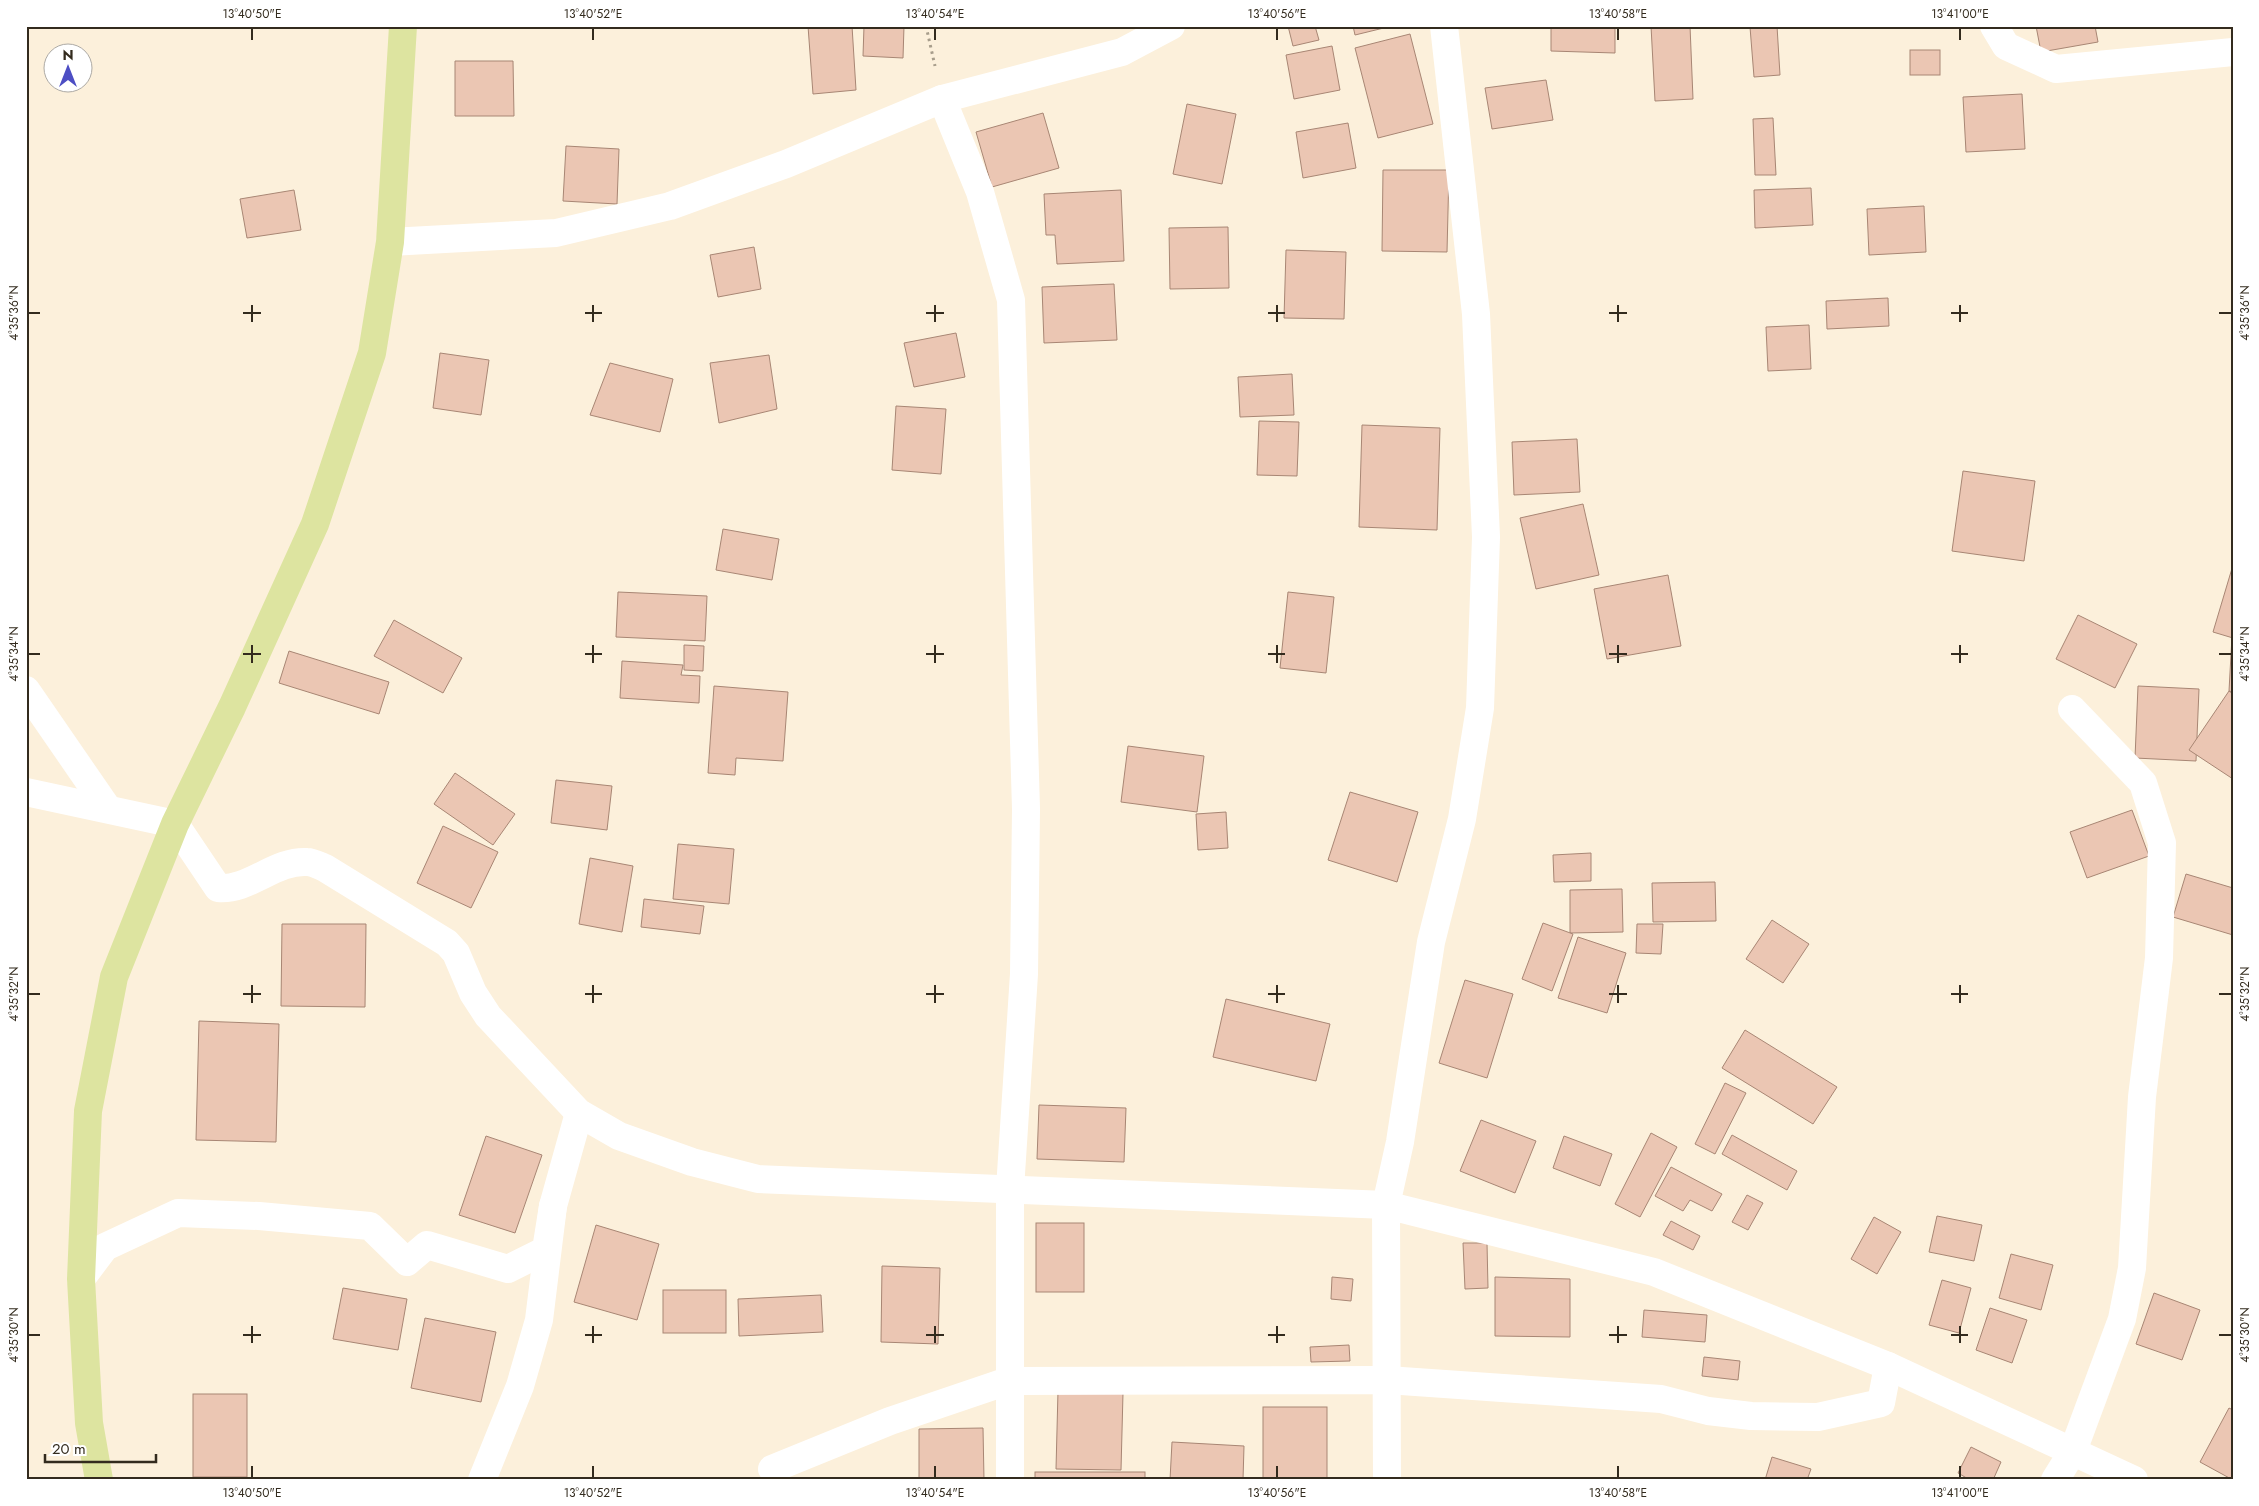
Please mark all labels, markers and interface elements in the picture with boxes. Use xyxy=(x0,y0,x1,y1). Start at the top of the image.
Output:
text: 13°40'50"E xyxy=(222,5,282,23)
text: 13°40'52"E xyxy=(564,5,622,23)
text: 13°40'54"E xyxy=(906,5,964,23)
text: 13°40'56"E xyxy=(1248,5,1306,23)
text: 13°40'58"E xyxy=(1589,5,1647,23)
text: 13°41'00"E xyxy=(1931,5,1989,23)
north arrow xyxy=(42,42,92,92)
text: N xyxy=(62,45,74,65)
text: 4°35'36"N xyxy=(5,285,23,341)
text: 4°35'36"N xyxy=(2236,285,2254,341)
text: 4°35'34"N xyxy=(5,626,23,682)
text: 4°35'34"N xyxy=(2236,626,2254,682)
text: 4°35'32"N xyxy=(5,966,23,1022)
text: 4°35'32"N xyxy=(2236,966,2254,1022)
text: 4°35'30"N xyxy=(5,1307,23,1363)
text: 4°35'30"N xyxy=(2236,1307,2254,1363)
scale bar xyxy=(45,1431,156,1463)
text: 20 m xyxy=(52,1438,86,1460)
text: 13°40'50"E xyxy=(222,1484,282,1502)
text: 13°40'52"E xyxy=(564,1484,622,1502)
text: 13°40'54"E xyxy=(906,1484,964,1502)
text: 13°40'56"E xyxy=(1248,1484,1306,1502)
text: 13°40'58"E xyxy=(1589,1484,1647,1502)
text: 13°41'00"E xyxy=(1931,1484,1989,1502)

